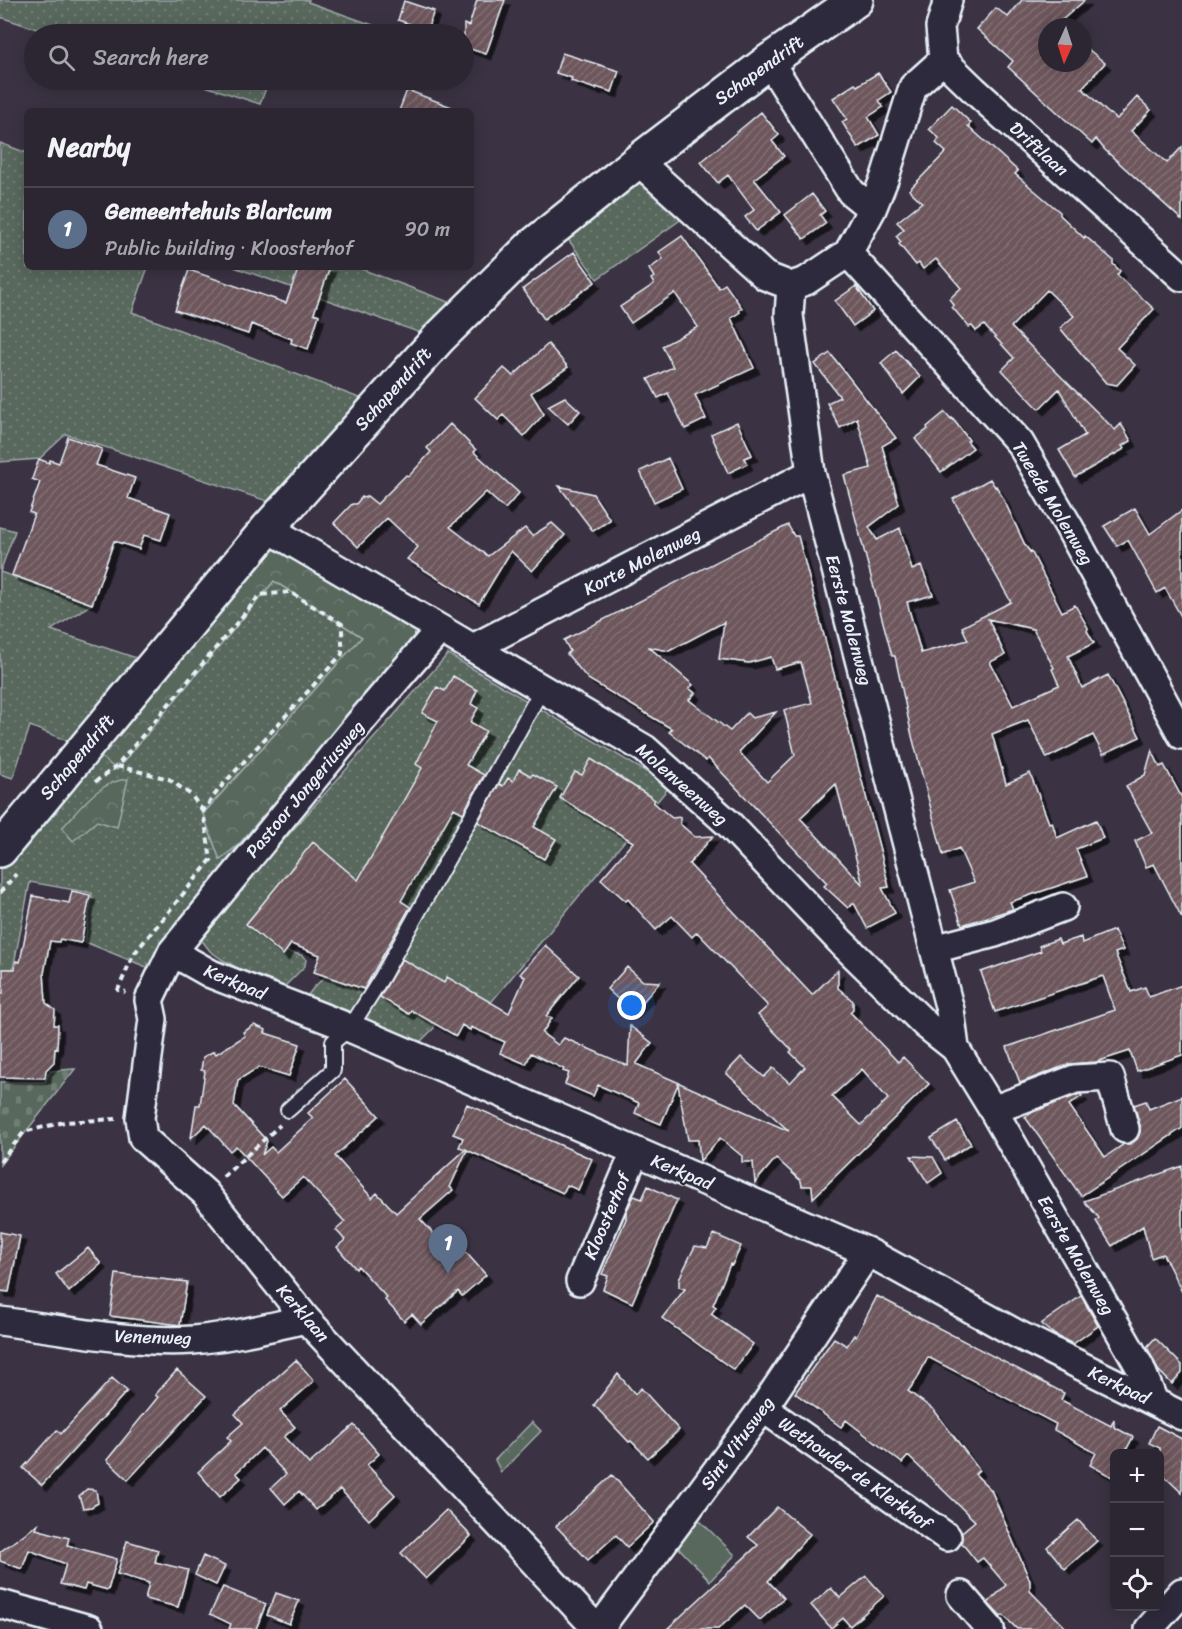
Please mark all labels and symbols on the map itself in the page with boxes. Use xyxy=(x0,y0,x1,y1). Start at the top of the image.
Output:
north arrow xyxy=(1038,18,1092,72)
street label: Schapendrift xyxy=(707,26,811,114)
street label: Driftlaan xyxy=(1002,113,1076,185)
street label: Schapendrift xyxy=(346,339,440,438)
street label: Tweede Molenweg xyxy=(1003,435,1103,571)
street label: Korte Molenweg xyxy=(578,518,706,604)
street label: Eerste Molenweg xyxy=(816,551,882,689)
street label: Schapendrift xyxy=(31,706,123,807)
street label: Pastoor Jongeriusweg xyxy=(237,712,373,866)
street label: Molenveenweg xyxy=(628,734,736,834)
street label: Kerkpad xyxy=(199,955,273,1010)
your location xyxy=(617,991,646,1020)
street label: Kerkpad xyxy=(646,1145,720,1200)
street label: Kloosterhof xyxy=(574,1165,641,1265)
street label: Eerste Molenweg xyxy=(1029,1189,1123,1321)
pin: 1 xyxy=(428,1224,468,1274)
street label: Kerklaan xyxy=(268,1276,338,1350)
street label: Venenweg xyxy=(114,1320,192,1354)
street label: Kerkpad xyxy=(1083,1356,1157,1414)
street label: Sint Vitusweg xyxy=(692,1389,782,1497)
street label: Wethouder de Klerkhof xyxy=(771,1408,941,1540)

